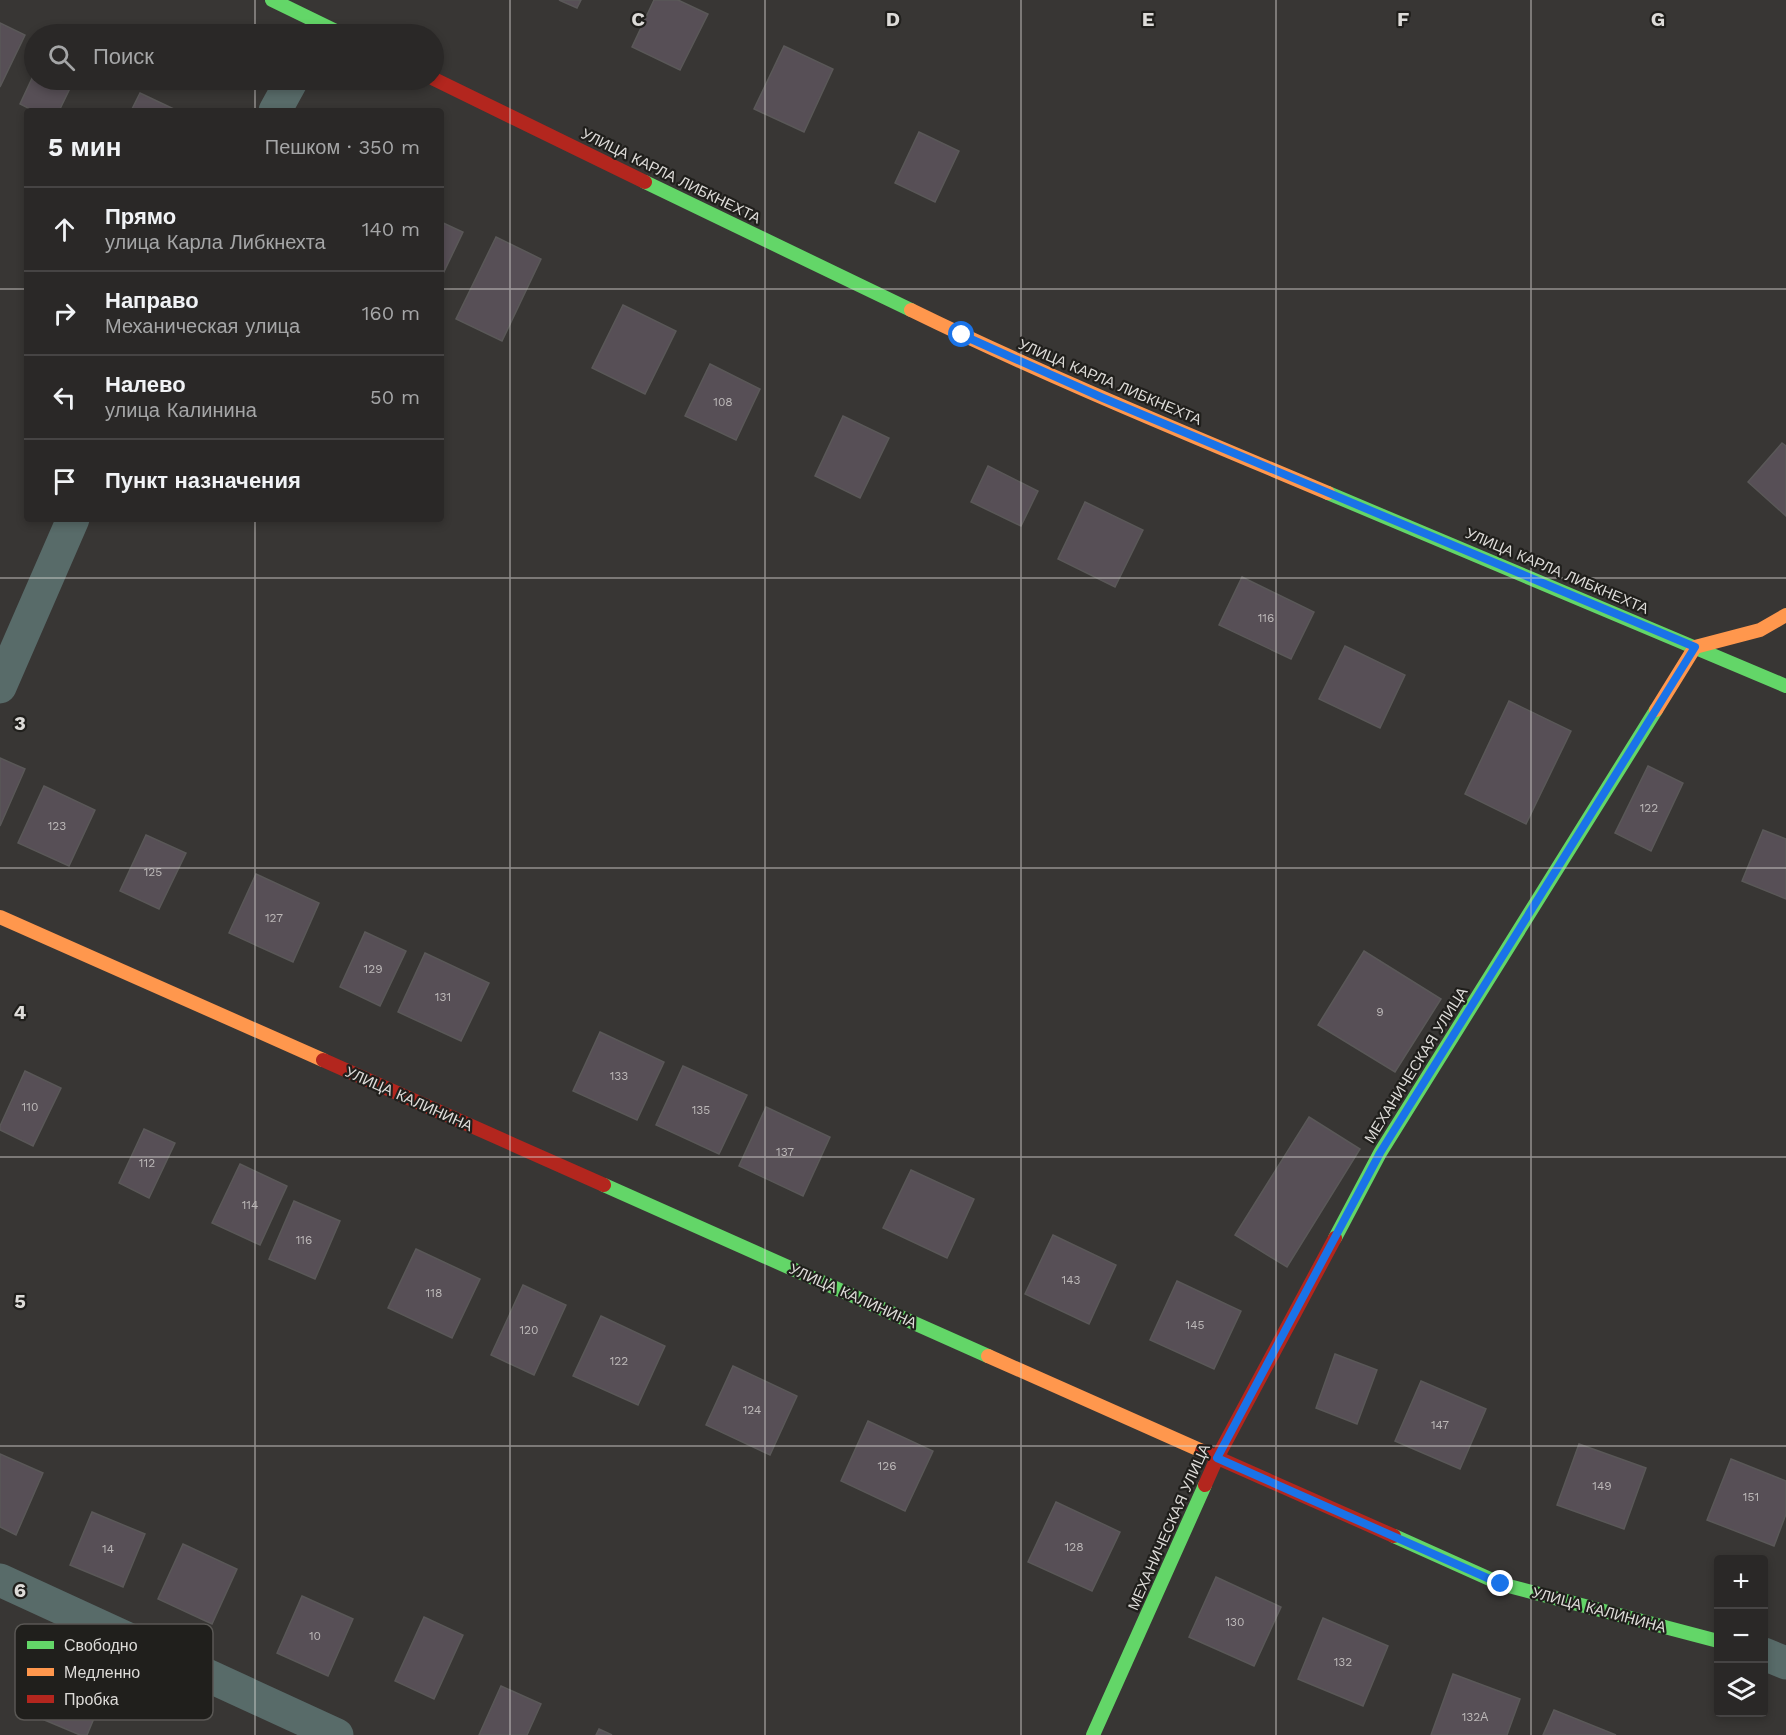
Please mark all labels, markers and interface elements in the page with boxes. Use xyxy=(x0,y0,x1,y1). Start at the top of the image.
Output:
text: C xyxy=(631,7,645,31)
text: D xyxy=(886,7,900,31)
text: E xyxy=(1142,7,1154,31)
text: F xyxy=(1397,7,1409,31)
text: G xyxy=(1651,7,1665,31)
search box xyxy=(24,24,444,90)
icon: search xyxy=(45,41,78,74)
text: Поиск xyxy=(93,44,154,69)
street label: УЛИЦА КАРЛА ЛИБКНЕХТА xyxy=(578,125,764,227)
text: 5 мин xyxy=(48,132,122,162)
text: Пешком · 350 m xyxy=(265,135,420,159)
text: Прямо xyxy=(105,204,176,229)
icon: ahead xyxy=(48,213,81,246)
text: 140 m xyxy=(362,217,420,241)
text: улица Карла Либкнехта xyxy=(105,230,326,254)
text: Направо xyxy=(105,288,199,313)
icon: right xyxy=(48,297,81,330)
text: 160 m xyxy=(362,301,420,325)
text: Механическая улица xyxy=(105,314,300,338)
route start xyxy=(948,321,974,347)
street label: УЛИЦА КАРЛА ЛИБКНЕХТА xyxy=(1016,335,1204,429)
text: Налево xyxy=(105,372,186,397)
icon: left xyxy=(48,381,81,414)
text: 50 m xyxy=(370,385,420,409)
house number: 108 xyxy=(713,395,733,409)
text: улица Калинина xyxy=(105,398,257,422)
icon: arrive xyxy=(48,465,81,498)
text: Пункт назначения xyxy=(105,468,301,493)
street label: УЛИЦА КАРЛА ЛИБКНЕХТА xyxy=(1463,524,1651,618)
house number: 116 xyxy=(1258,611,1274,625)
text: 3 xyxy=(14,711,26,735)
house number: 122 xyxy=(1640,801,1658,815)
house number: 123 xyxy=(48,819,66,833)
house number: 125 xyxy=(144,865,162,879)
house number: 127 xyxy=(265,911,283,925)
house number: 129 xyxy=(363,962,383,976)
street label: МЕХАНИЧЕСКАЯ УЛИЦА xyxy=(1361,984,1471,1146)
house number: 131 xyxy=(435,990,451,1004)
text: 4 xyxy=(14,1000,27,1024)
house number: 9 xyxy=(1376,1005,1384,1019)
street label: УЛИЦА КАЛИНИНА xyxy=(342,1063,476,1135)
house number: 133 xyxy=(610,1069,628,1083)
house number: 110 xyxy=(22,1100,38,1114)
house number: 135 xyxy=(692,1103,710,1117)
house number: 137 xyxy=(776,1145,794,1159)
house number: 112 xyxy=(139,1156,155,1170)
house number: 114 xyxy=(242,1198,258,1212)
house number: 116 xyxy=(296,1233,312,1247)
street label: УЛИЦА КАЛИНИНА xyxy=(786,1260,920,1332)
house number: 143 xyxy=(1061,1273,1081,1287)
house number: 118 xyxy=(426,1286,442,1300)
text: 5 xyxy=(14,1289,26,1313)
house number: 145 xyxy=(1186,1318,1205,1332)
house number: 120 xyxy=(519,1323,539,1337)
house number: 122 xyxy=(610,1354,628,1368)
house number: 124 xyxy=(743,1403,761,1417)
house number: 147 xyxy=(1431,1418,1449,1432)
street label: МЕХАНИЧЕСКАЯ УЛИЦА xyxy=(1124,1441,1214,1613)
house number: 126 xyxy=(878,1459,896,1473)
house number: 149 xyxy=(1592,1479,1612,1493)
house number: 151 xyxy=(1743,1490,1759,1504)
house number: 128 xyxy=(1064,1540,1084,1554)
house number: 14 xyxy=(102,1542,114,1556)
map controls xyxy=(1714,1555,1768,1717)
button: + xyxy=(1714,1555,1768,1609)
route end xyxy=(1487,1570,1513,1596)
text: 6 xyxy=(14,1578,26,1602)
street label: УЛИЦА КАЛИНИНА xyxy=(1530,1583,1668,1637)
button: − xyxy=(1714,1609,1768,1663)
house number: 130 xyxy=(1225,1615,1245,1629)
legend xyxy=(15,1624,213,1720)
house number: 10 xyxy=(309,1629,321,1643)
text: Свободно xyxy=(64,1636,138,1655)
house number: 132 xyxy=(1334,1655,1352,1669)
text: Медленно xyxy=(64,1663,140,1682)
button: layers xyxy=(1714,1663,1768,1717)
text: Пробка xyxy=(64,1690,119,1709)
house number: 132А xyxy=(1462,1710,1488,1724)

